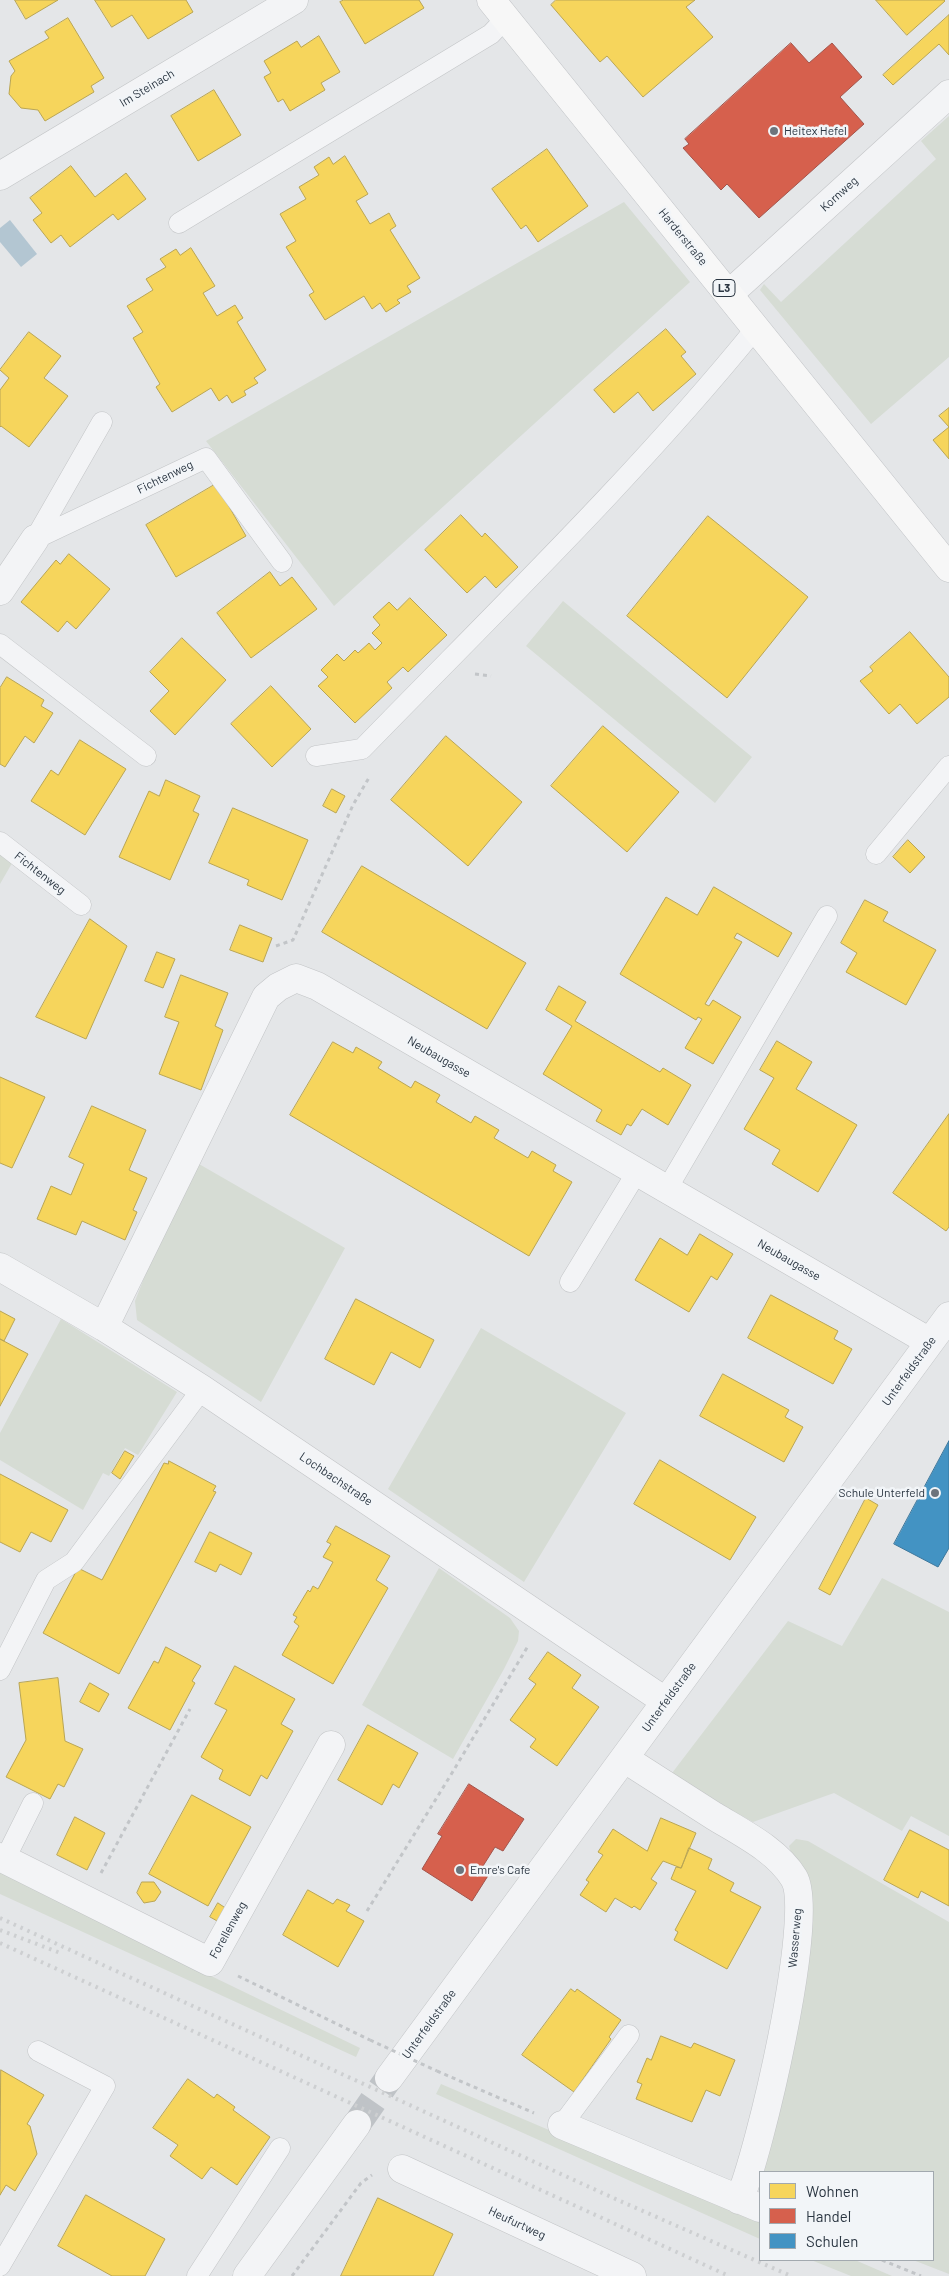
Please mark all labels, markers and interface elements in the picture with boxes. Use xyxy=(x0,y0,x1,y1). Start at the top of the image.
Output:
street label: Im Steinach xyxy=(117,66,177,110)
place label: Heitex Hefel xyxy=(784,124,847,138)
marker: Heitex Hefel xyxy=(768,125,780,137)
street label: Kornweg xyxy=(817,173,861,215)
street label: Harderstraße xyxy=(656,206,710,268)
road number: L3 xyxy=(713,280,735,296)
street label: Fichtenweg xyxy=(135,457,195,497)
street label: Fichtenweg xyxy=(12,849,68,897)
street label: Neubaugasse xyxy=(405,1033,473,1081)
street label: Neubaugasse xyxy=(755,1236,823,1284)
street label: Unterfeldstraße xyxy=(879,1333,939,1409)
street label: Lochbachstraße xyxy=(297,1449,375,1509)
place label: Schule Unterfeld xyxy=(839,1486,925,1500)
marker: Schule Unterfeld xyxy=(929,1487,941,1499)
street label: Unterfeldstraße xyxy=(639,1659,699,1735)
place label: Emre's Cafe xyxy=(470,1863,530,1877)
marker: Emre's Cafe xyxy=(454,1864,466,1876)
street label: Forellenweg xyxy=(206,1899,250,1961)
street label: Wasserweg xyxy=(785,1908,805,1968)
street label: Unterfeldstraße xyxy=(399,1986,459,2062)
legend xyxy=(759,2171,934,2261)
text: Wohnen xyxy=(806,2182,859,2200)
street label: Heufurtweg xyxy=(486,2203,548,2243)
text: Handel xyxy=(806,2207,851,2225)
text: Schulen xyxy=(806,2232,858,2250)

